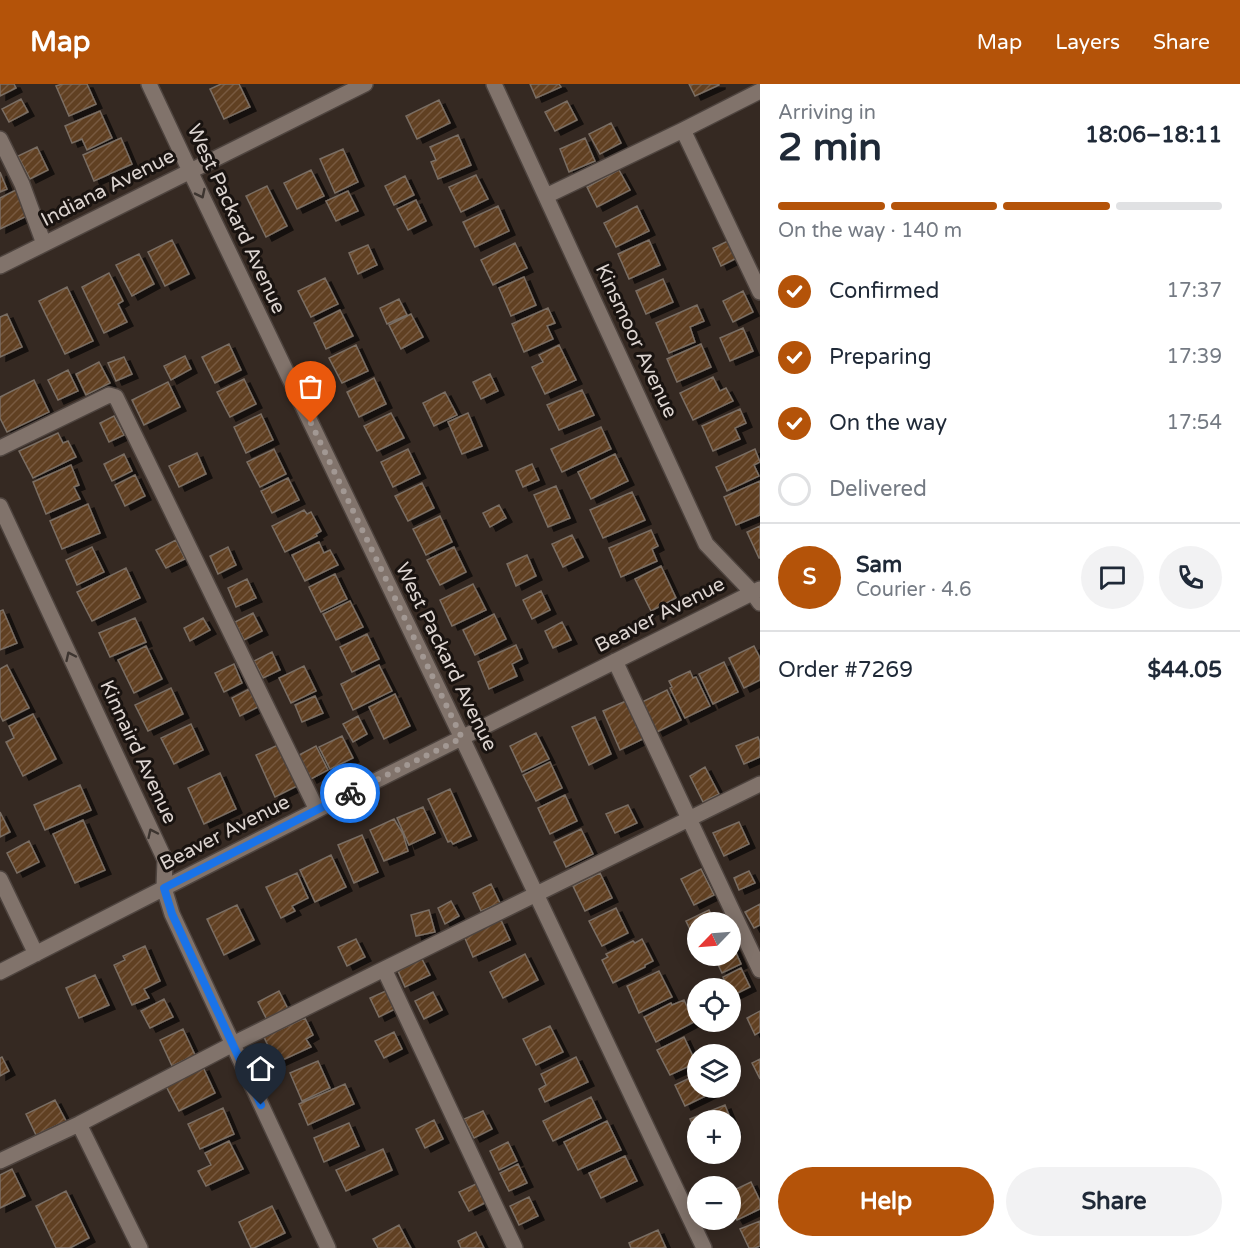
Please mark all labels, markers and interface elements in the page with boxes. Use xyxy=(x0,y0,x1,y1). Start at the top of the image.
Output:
text: Map xyxy=(30,25,90,59)
text: Map xyxy=(977,30,1022,55)
text: Layers xyxy=(1055,30,1120,55)
text: Share xyxy=(1153,30,1210,55)
text: Arriving in xyxy=(778,101,876,125)
street label: West Packard Avenue xyxy=(181,120,291,318)
text: 18:06–18:11 xyxy=(1085,122,1222,148)
text: 2 min xyxy=(778,124,882,171)
street label: Indiana Avenue xyxy=(37,144,179,232)
one-way arrow xyxy=(193,188,205,199)
text: On the way · 140 m xyxy=(778,219,962,243)
street label: Kinsmoor Avenue xyxy=(590,260,682,422)
icon: check xyxy=(778,275,811,308)
text: Confirmed xyxy=(829,278,939,304)
text: 17:37 xyxy=(1167,279,1222,303)
icon: check xyxy=(778,341,811,374)
text: Preparing xyxy=(829,344,932,370)
text: 17:39 xyxy=(1167,345,1222,369)
pin xyxy=(285,361,336,423)
icon: bag xyxy=(294,370,327,403)
icon: check xyxy=(778,407,811,440)
text: On the way xyxy=(829,410,947,436)
text: 17:54 xyxy=(1167,411,1222,435)
text: Delivered xyxy=(829,476,927,502)
button: chat xyxy=(1081,546,1144,609)
button: phone xyxy=(1159,546,1222,609)
text: Sam xyxy=(856,552,902,578)
street label: West Packard Avenue xyxy=(390,559,502,755)
text: S xyxy=(803,564,816,590)
street label: Beaver Avenue xyxy=(591,572,729,658)
text: Courier · 4.6 xyxy=(856,578,971,602)
one-way arrow xyxy=(65,651,77,662)
text: Order #7269 xyxy=(778,657,913,683)
text: $44.05 xyxy=(1147,657,1222,683)
street label: Kinnaird Avenue xyxy=(94,676,182,828)
courier xyxy=(320,763,380,823)
icon: bike xyxy=(334,777,367,810)
street label: Beaver Avenue xyxy=(156,790,294,876)
one-way arrow xyxy=(148,828,160,839)
north arrow xyxy=(687,912,741,966)
map controls xyxy=(687,912,741,1230)
button: locate xyxy=(687,978,741,1032)
pin xyxy=(235,1043,286,1105)
button: layers xyxy=(687,1044,741,1098)
icon: home xyxy=(244,1052,277,1085)
button: + xyxy=(687,1110,741,1164)
button: Help xyxy=(778,1167,994,1236)
button: Share xyxy=(1006,1167,1222,1236)
button: − xyxy=(687,1176,741,1230)

